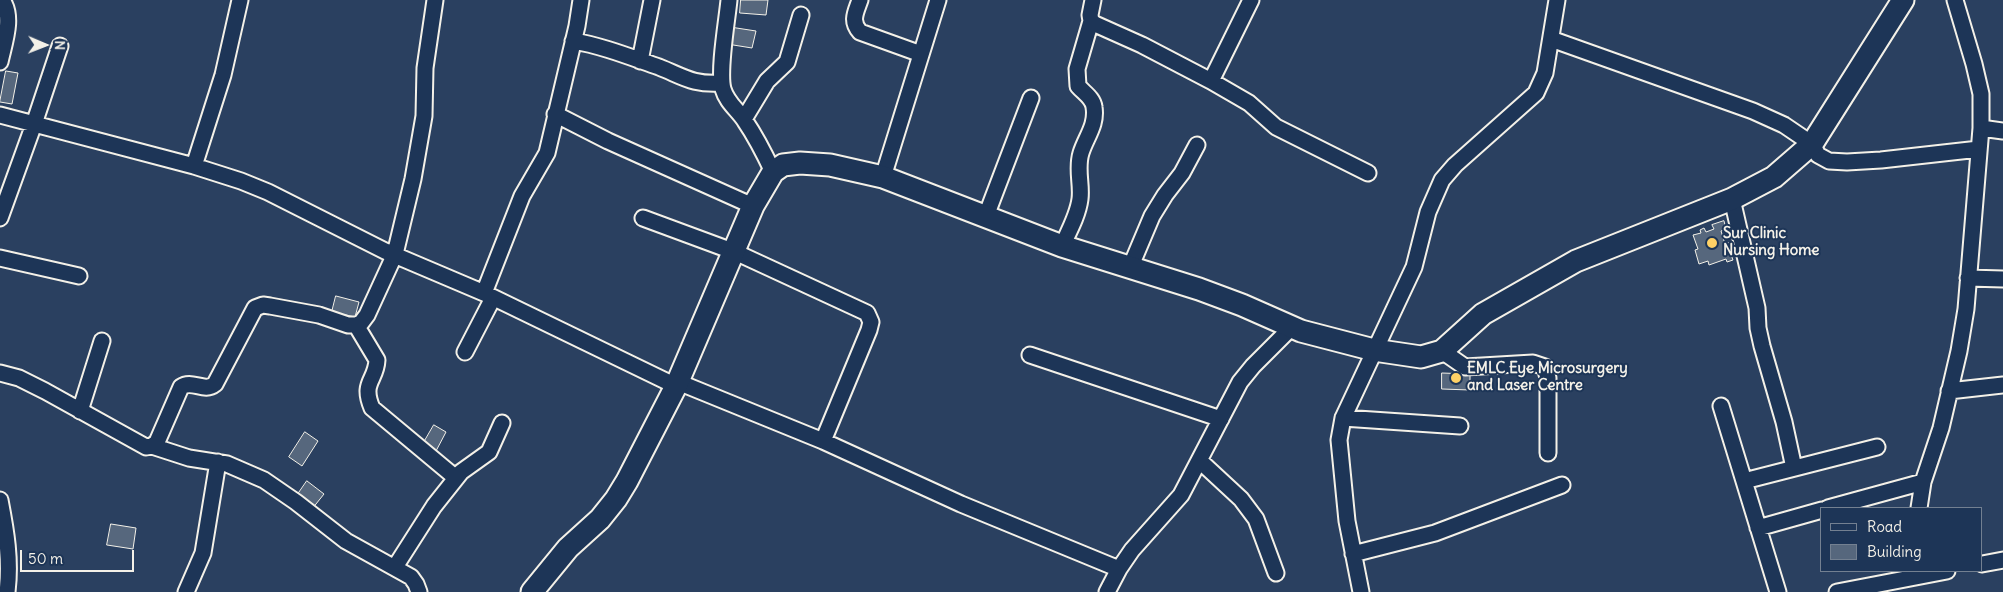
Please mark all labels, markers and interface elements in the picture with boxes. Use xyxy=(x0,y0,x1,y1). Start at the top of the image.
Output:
north arrow xyxy=(20,20,70,70)
text: N xyxy=(51,40,69,50)
place label: Sur Clinic Nursing Home xyxy=(1723,225,1819,260)
marker: Sur Clinic Nursing Home xyxy=(1705,236,1719,250)
place label: EMLC Eye Microsurgery and Laser Centre xyxy=(1467,360,1628,395)
marker: EMLC Eye Microsurgery and Laser Centre xyxy=(1449,371,1463,385)
legend xyxy=(1820,507,1983,572)
text: Road xyxy=(1867,517,1902,536)
scale bar xyxy=(22,540,136,572)
text: Building xyxy=(1867,542,1922,561)
text: 50 m xyxy=(28,549,63,568)

